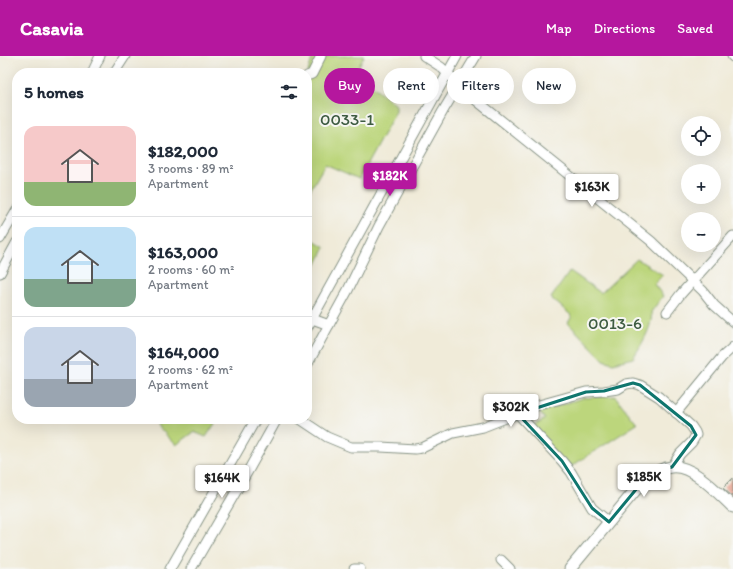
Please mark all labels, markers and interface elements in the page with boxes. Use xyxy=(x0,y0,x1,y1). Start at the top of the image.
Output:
text: Casavia xyxy=(20,17,83,40)
text: Map xyxy=(546,20,572,37)
text: Directions xyxy=(594,20,655,37)
text: Saved xyxy=(677,20,713,37)
chip: Buy xyxy=(324,68,375,104)
chip: Rent xyxy=(383,68,439,104)
chip: Filters xyxy=(447,68,514,104)
chip: New xyxy=(522,68,576,104)
icon: filters xyxy=(278,81,300,103)
text: 5 homes xyxy=(24,82,84,102)
park label: 0033-1 xyxy=(320,109,374,129)
map controls xyxy=(681,116,721,252)
button: locate xyxy=(681,116,721,156)
text: $182,000 xyxy=(148,141,218,161)
icon: home xyxy=(56,142,104,190)
text: 3 rooms · 89 m² xyxy=(148,161,234,176)
pin: $182K xyxy=(362,163,418,197)
button: + xyxy=(681,164,721,204)
text: $182K xyxy=(373,168,407,183)
pin: $163K xyxy=(564,174,620,208)
text: Apartment xyxy=(148,176,209,191)
text: $163K xyxy=(575,179,609,194)
button: − xyxy=(681,212,721,252)
text: $163,000 xyxy=(148,242,218,262)
icon: home xyxy=(56,243,104,291)
text: 2 rooms · 60 m² xyxy=(148,262,234,277)
text: Apartment xyxy=(148,277,209,292)
park label: 0013-6 xyxy=(588,313,642,333)
text: $164,000 xyxy=(148,342,219,362)
icon: home xyxy=(56,343,104,391)
text: 2 rooms · 62 m² xyxy=(148,362,233,377)
text: Apartment xyxy=(148,377,209,392)
pin: $302K xyxy=(483,394,539,428)
text: $302K xyxy=(493,399,529,414)
pin: $185K xyxy=(616,464,672,498)
pin: $164K xyxy=(194,465,250,499)
text: $185K xyxy=(627,469,661,484)
text: $164K xyxy=(204,470,240,485)

